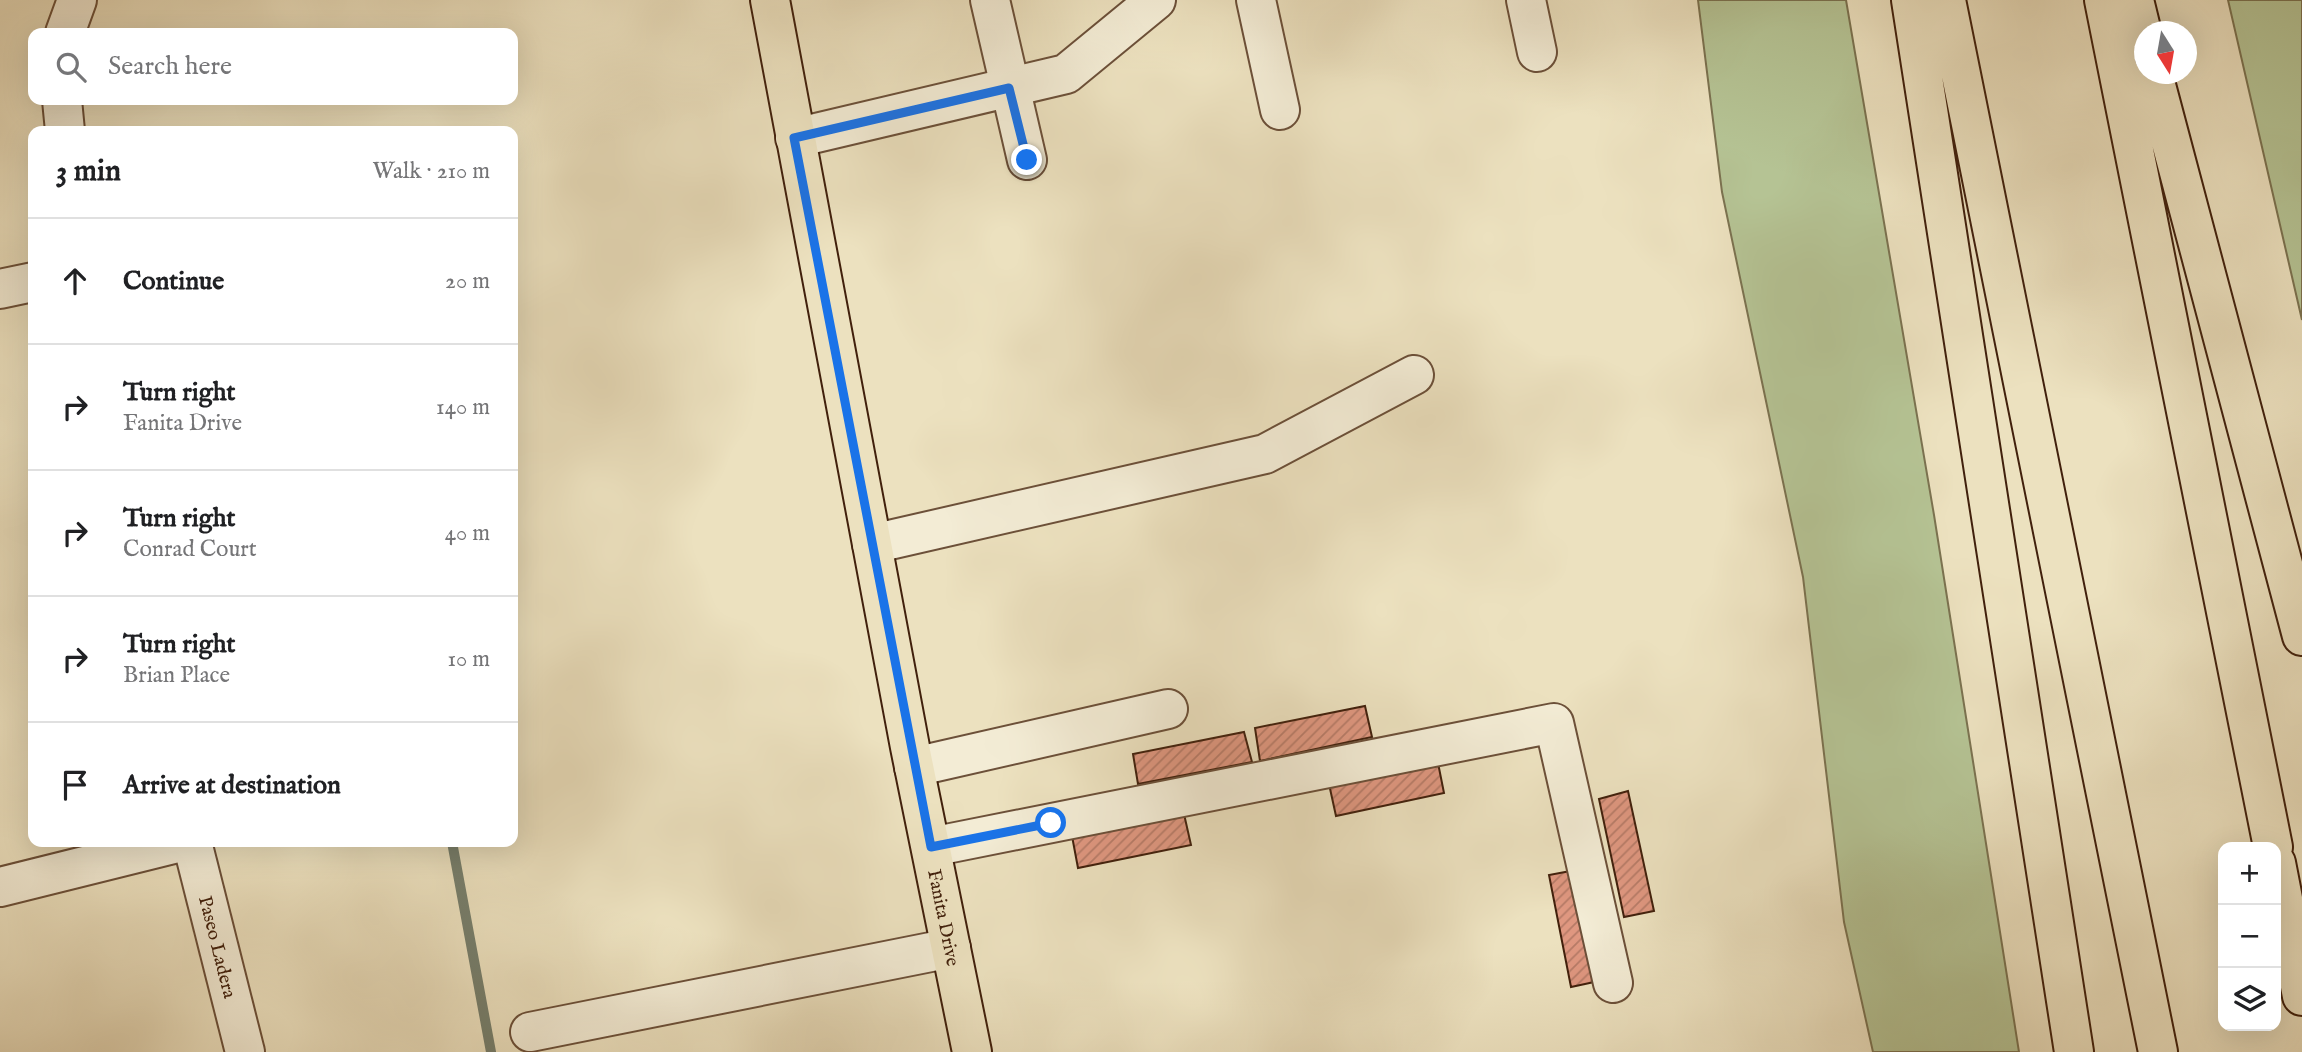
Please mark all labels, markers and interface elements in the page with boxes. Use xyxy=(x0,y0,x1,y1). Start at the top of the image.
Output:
north arrow xyxy=(2134,21,2197,84)
search box xyxy=(28,28,518,105)
icon: search xyxy=(52,48,90,86)
text: Search here xyxy=(108,50,232,83)
route end xyxy=(1011,144,1042,175)
text: 3 min xyxy=(56,153,121,191)
text: Walk · 210 m xyxy=(373,157,490,186)
icon: ahead xyxy=(56,262,94,300)
text: Continue xyxy=(123,265,224,298)
text: 20 m xyxy=(445,267,490,296)
text: Turn right xyxy=(123,376,236,409)
icon: right xyxy=(56,388,94,426)
text: 140 m xyxy=(436,393,490,422)
text: Fanita Drive xyxy=(123,409,242,438)
text: Turn right xyxy=(123,502,236,535)
icon: right xyxy=(56,514,94,552)
text: 40 m xyxy=(445,519,490,548)
text: Conrad Court xyxy=(123,535,257,564)
text: Turn right xyxy=(123,628,236,661)
icon: right xyxy=(56,640,94,678)
text: 10 m xyxy=(447,645,490,674)
text: Brian Place xyxy=(123,661,230,690)
icon: arrive xyxy=(56,766,94,804)
text: Arrive at destination xyxy=(123,769,341,802)
route start xyxy=(1035,807,1066,838)
map controls xyxy=(2218,842,2281,1031)
button: + xyxy=(2218,842,2281,905)
street label: Fanita Drive xyxy=(921,867,964,969)
street label: Paseo Ladera xyxy=(192,893,241,1002)
button: − xyxy=(2218,905,2281,968)
button: layers xyxy=(2218,968,2281,1031)

